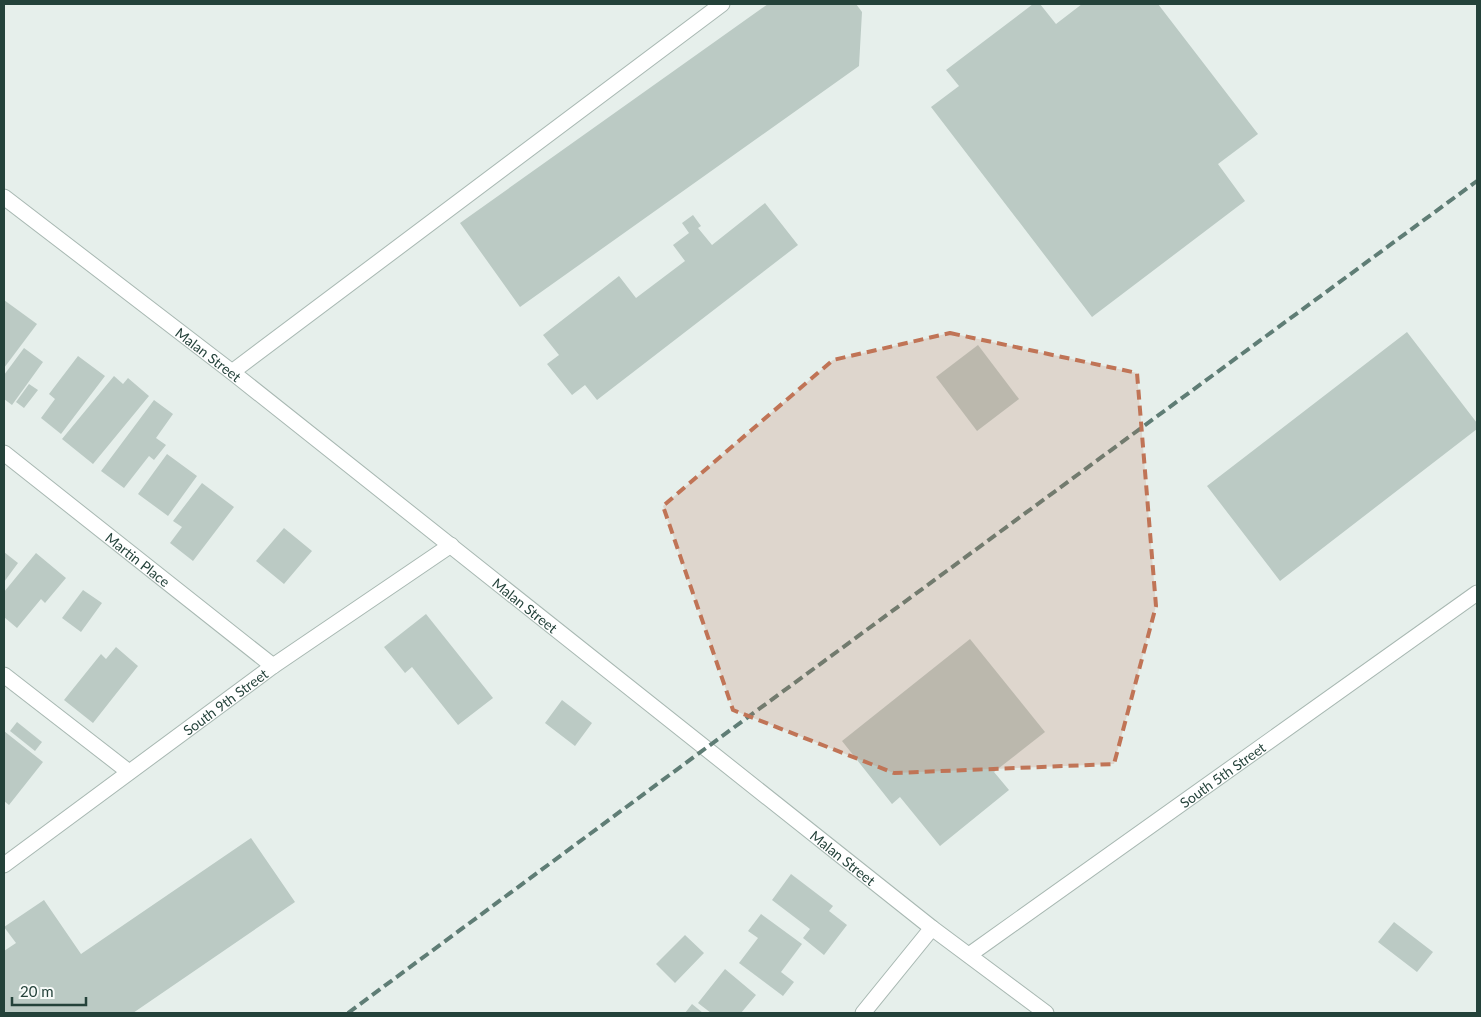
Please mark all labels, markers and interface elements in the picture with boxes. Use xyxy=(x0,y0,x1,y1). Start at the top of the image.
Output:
street label: Malan Street xyxy=(172,323,245,385)
street label: Martin Place xyxy=(102,528,174,590)
street label: Malan Street xyxy=(489,574,561,636)
street label: South 9th Street xyxy=(179,665,271,738)
street label: South 5th Street xyxy=(1176,738,1268,811)
street label: Malan Street xyxy=(807,826,879,889)
scale bar xyxy=(12,974,86,1006)
text: 20 m xyxy=(20,982,54,1000)

